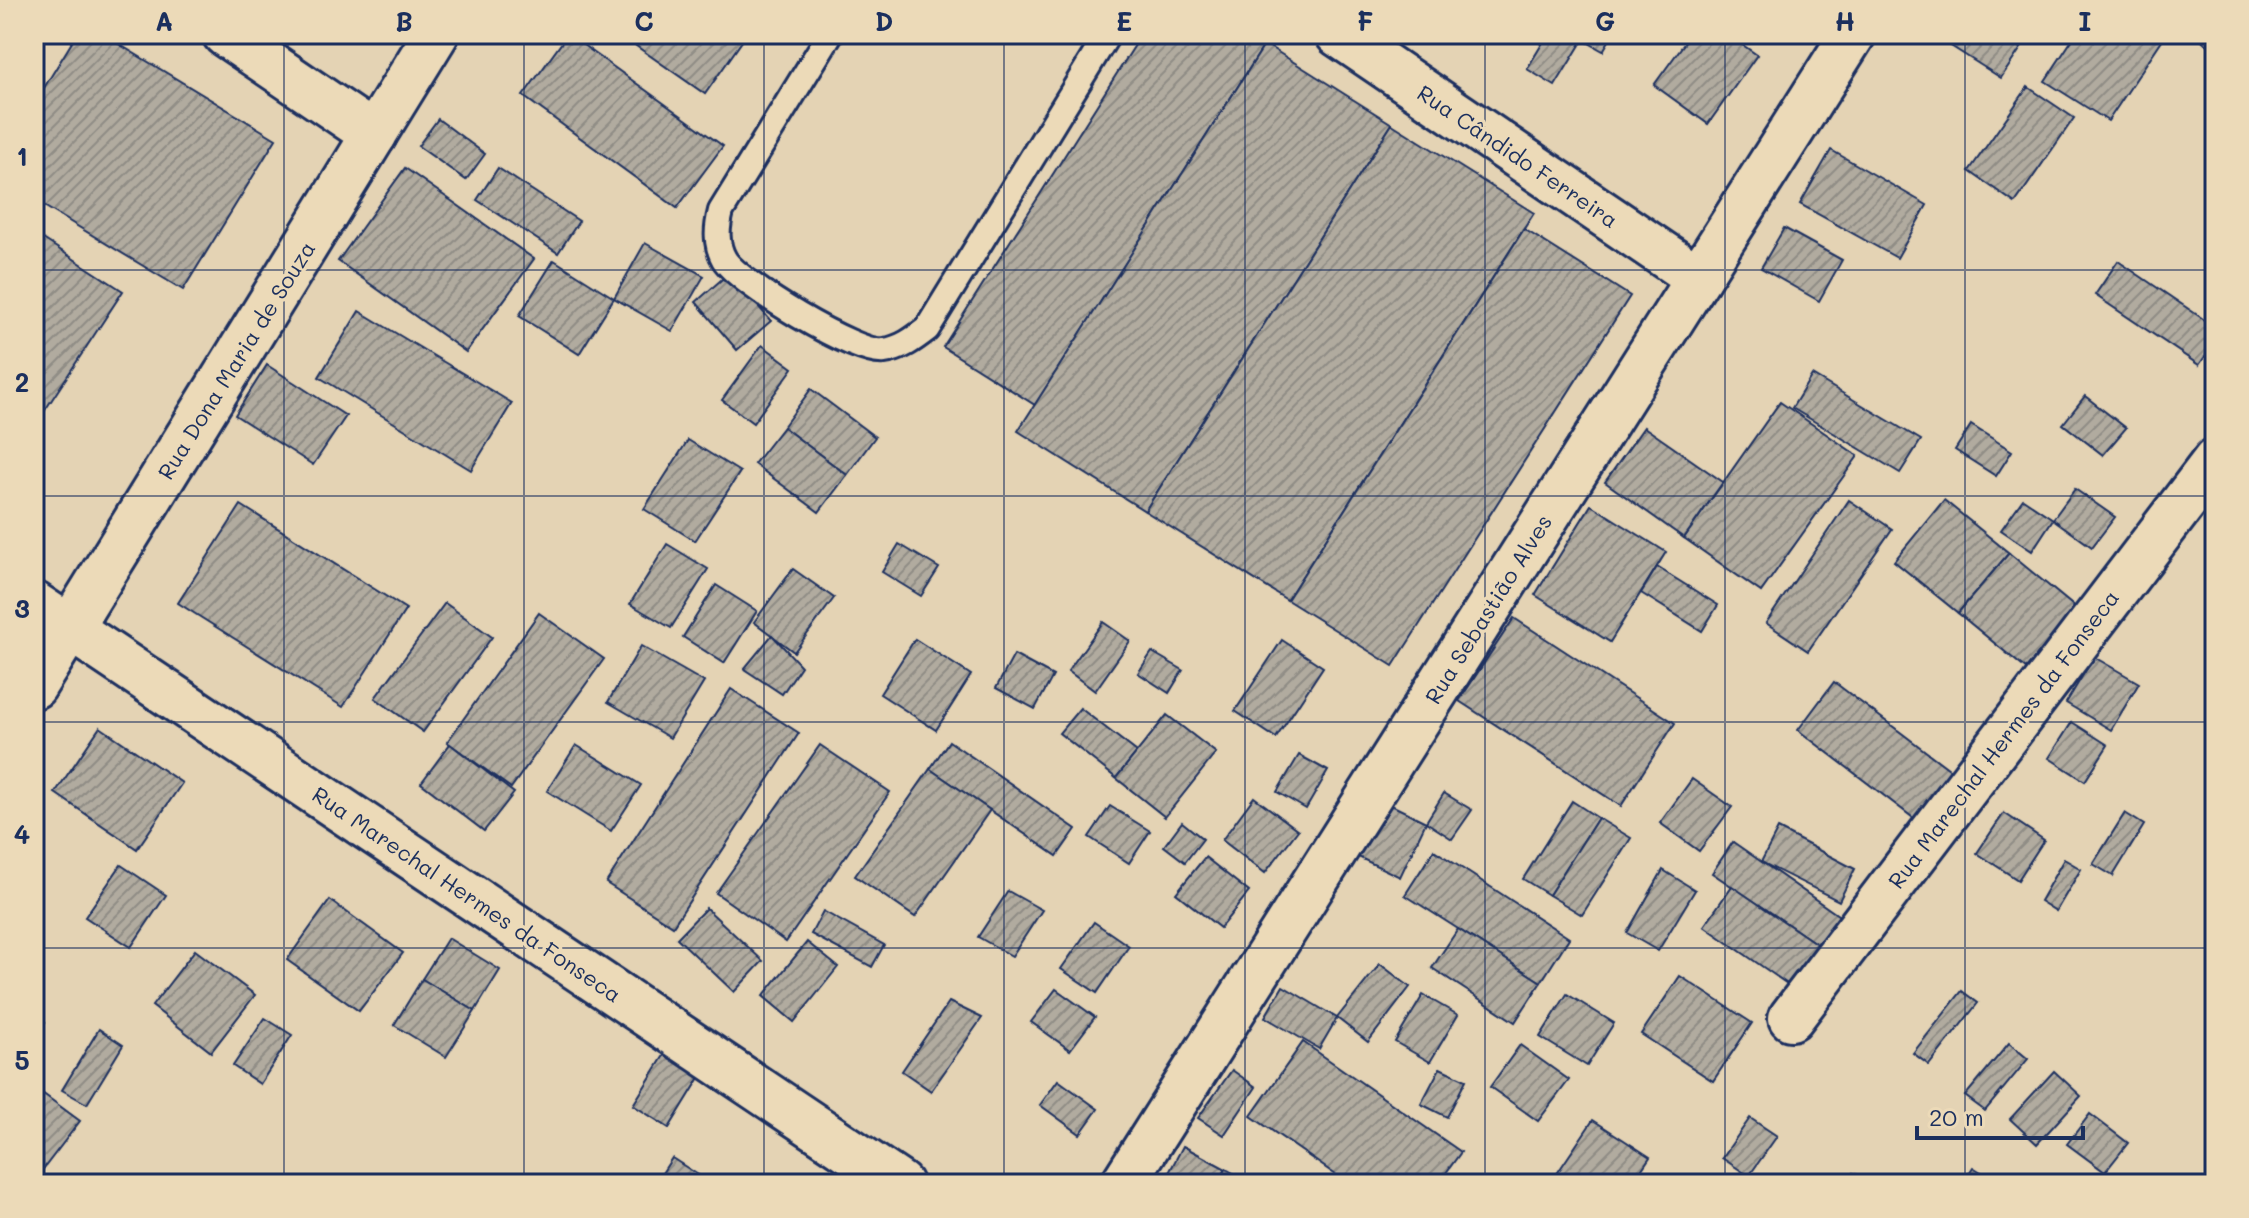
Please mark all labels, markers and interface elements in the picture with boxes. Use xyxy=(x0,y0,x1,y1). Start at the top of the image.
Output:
text: A xyxy=(155,4,173,38)
text: B xyxy=(395,4,413,38)
text: C xyxy=(634,4,654,38)
text: D xyxy=(875,4,893,38)
text: E xyxy=(1116,4,1132,38)
text: F xyxy=(1357,4,1373,38)
text: G xyxy=(1595,4,1615,38)
text: H xyxy=(1835,4,1855,38)
text: I xyxy=(2078,4,2092,38)
street label: Rua Cândido Ferreira xyxy=(1412,78,1624,234)
text: 1 xyxy=(16,139,28,173)
street label: Rua Dona Maria de Souza xyxy=(151,235,321,485)
text: 2 xyxy=(15,365,29,399)
street label: Rua Sebastião Alves xyxy=(1418,509,1558,709)
street label: Rua Marechal Hermes da Fonseca xyxy=(1881,584,2125,894)
text: 3 xyxy=(14,591,30,625)
street label: Rua Marechal Hermes da Fonseca xyxy=(307,779,627,1009)
text: 4 xyxy=(14,817,30,851)
text: 5 xyxy=(14,1043,30,1077)
scale bar xyxy=(1917,1090,2083,1140)
text: 20 m xyxy=(1929,1101,1984,1132)

